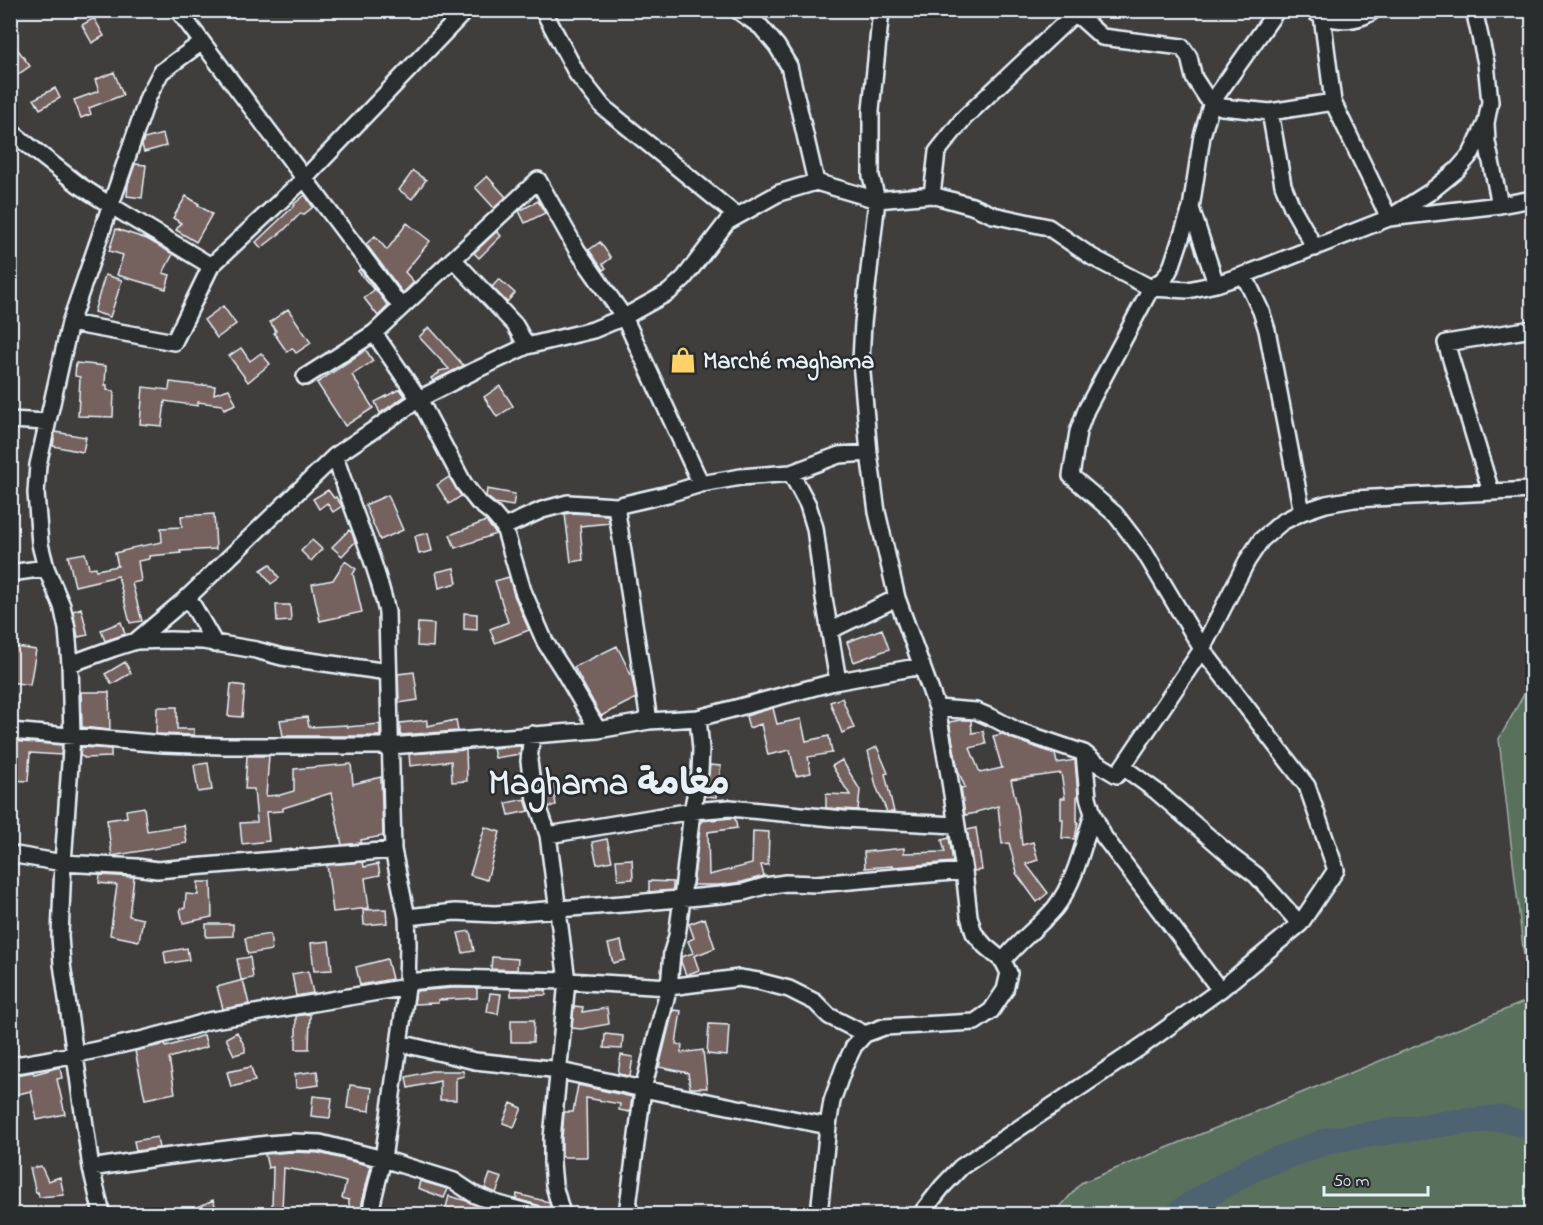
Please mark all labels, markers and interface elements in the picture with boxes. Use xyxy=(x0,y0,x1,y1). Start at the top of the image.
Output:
shop icon: Marché maghama xyxy=(668,345,698,375)
place label: Marché maghama xyxy=(703,345,874,381)
district label: Maghama مغامة xyxy=(488,759,730,813)
scale bar xyxy=(1324,1159,1428,1197)
text: 50 m xyxy=(1333,1169,1370,1195)

